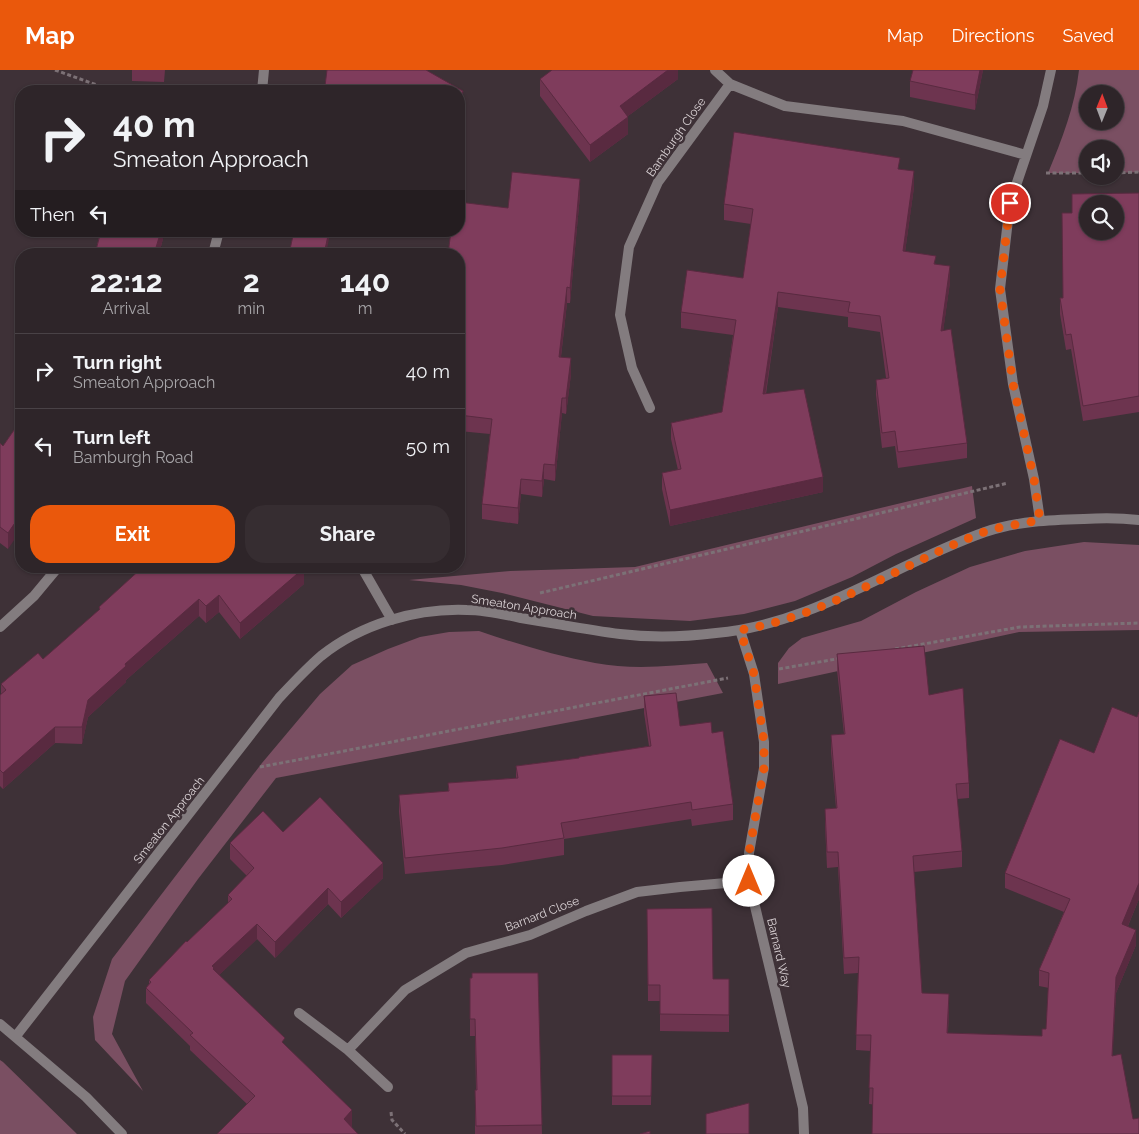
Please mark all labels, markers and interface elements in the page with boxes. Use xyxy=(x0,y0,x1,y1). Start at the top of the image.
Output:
text: Map xyxy=(25,21,75,50)
text: Map xyxy=(887,25,923,46)
text: Directions xyxy=(951,25,1035,46)
text: Saved xyxy=(1063,25,1114,46)
north arrow xyxy=(1079,85,1124,130)
map controls xyxy=(1079,85,1124,240)
street label: Bamburgh Close xyxy=(644,95,708,179)
text: 40 m xyxy=(113,104,195,145)
icon: right xyxy=(30,105,95,170)
button: sound xyxy=(1079,140,1124,185)
text: Smeaton Approach xyxy=(113,146,309,172)
pin xyxy=(989,182,1031,224)
icon: arrive xyxy=(996,189,1024,217)
button: search xyxy=(1079,195,1124,240)
icon: left xyxy=(85,200,113,228)
text: Then xyxy=(30,203,75,225)
text: 22:12 xyxy=(90,264,163,299)
text: 2 xyxy=(243,264,260,299)
text: 140 xyxy=(340,264,390,299)
text: Arrival xyxy=(103,299,150,318)
text: min xyxy=(238,299,265,318)
text: m xyxy=(358,299,372,318)
text: Turn right xyxy=(73,351,162,373)
icon: right xyxy=(30,357,58,385)
text: 40 m xyxy=(406,360,450,382)
text: Smeaton Approach xyxy=(73,373,215,392)
text: Turn left xyxy=(73,426,150,448)
icon: left xyxy=(30,432,58,460)
text: 50 m xyxy=(406,435,450,457)
text: Bamburgh Road xyxy=(73,448,194,467)
button: Exit xyxy=(30,505,235,563)
button: Share xyxy=(245,505,450,563)
street label: Smeaton Approach xyxy=(470,592,578,622)
street label: Smeaton Approach xyxy=(131,774,207,866)
position arrow xyxy=(722,854,774,906)
street label: Barnard Close xyxy=(503,893,581,935)
street label: Barnard Way xyxy=(764,917,794,990)

